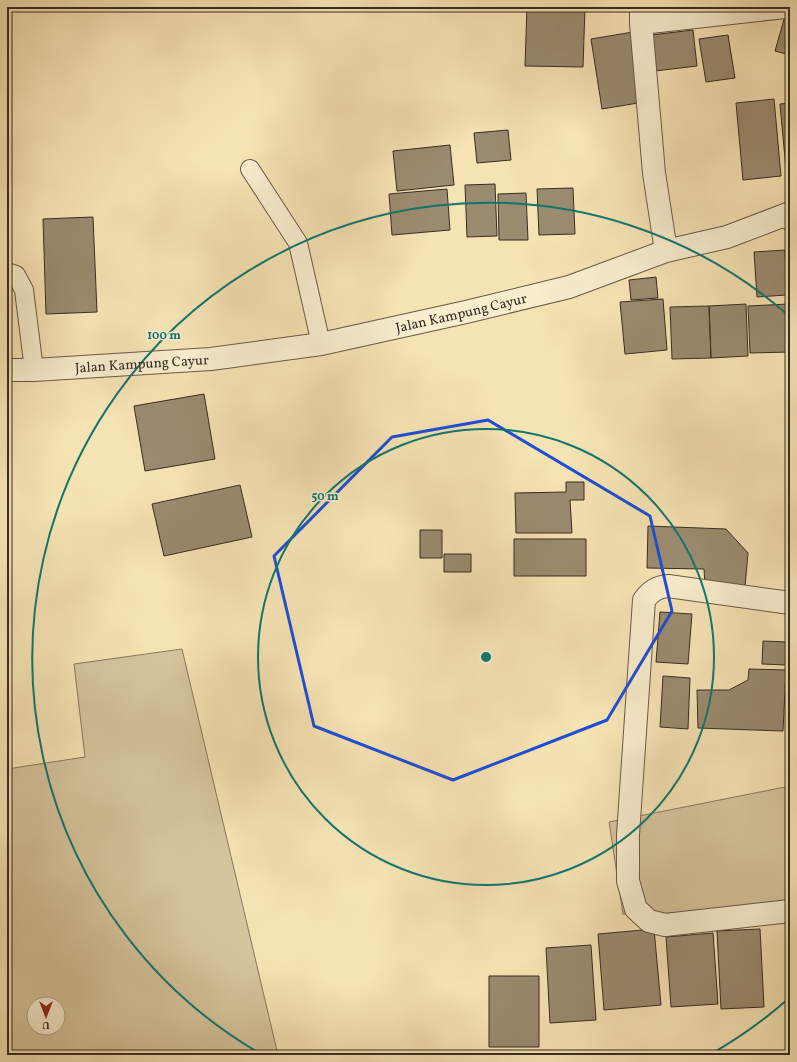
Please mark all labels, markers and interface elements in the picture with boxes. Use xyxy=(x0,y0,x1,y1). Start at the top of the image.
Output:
street label: Jalan Kampung Cayur xyxy=(394,290,529,338)
text: 100 m xyxy=(147,328,181,344)
street label: Jalan Kampung Cayur xyxy=(74,351,210,378)
text: 50 m xyxy=(311,489,339,505)
centre of rings xyxy=(479,650,493,664)
north arrow xyxy=(26,996,66,1036)
text: U xyxy=(42,1017,50,1032)

